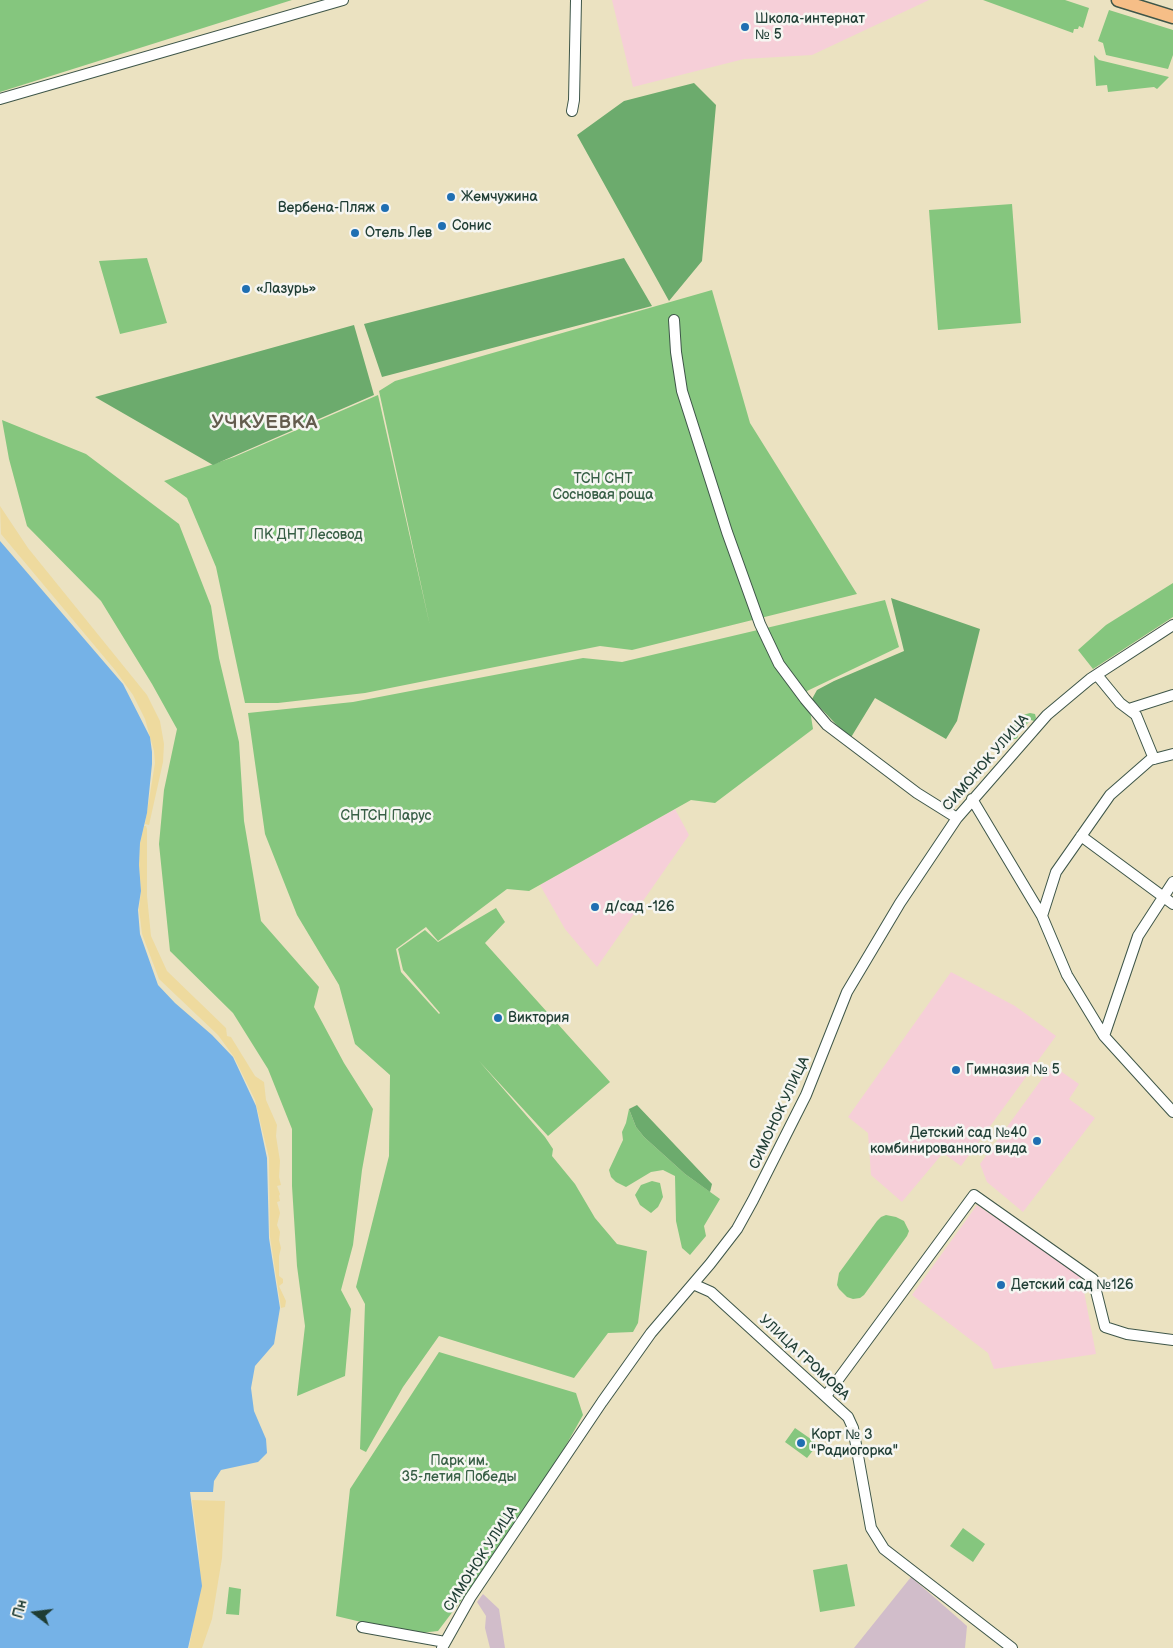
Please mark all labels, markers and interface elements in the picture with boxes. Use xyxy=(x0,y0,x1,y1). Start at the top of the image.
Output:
place label: Школа-интернат № 5 xyxy=(755,11,865,44)
marker: Школа-интернат № 5 xyxy=(739,21,751,33)
place label: Жемчужина xyxy=(461,189,538,205)
marker: Жемчужина xyxy=(445,191,457,203)
place label: Вербена-Пляж xyxy=(278,200,375,216)
marker: Вербена-Пляж xyxy=(379,202,391,214)
place label: Сонис xyxy=(452,218,491,234)
marker: Сонис xyxy=(436,220,448,232)
place label: Отель Лев xyxy=(365,225,432,241)
marker: Отель Лев xyxy=(349,227,361,239)
place label: «Лазурь» xyxy=(256,281,316,297)
marker: «Лазурь» xyxy=(240,283,252,295)
district label: УЧКУЕВКА xyxy=(211,412,319,434)
park label: ТСН СНТ Сосновая роща xyxy=(552,471,654,504)
park label: ПК ДНТ Лесовод xyxy=(253,527,363,543)
street label: СИМОНОК УЛИЦА xyxy=(940,711,1032,815)
park label: СНТСН Парус xyxy=(341,808,431,824)
place label: д/сад -126 xyxy=(605,899,675,915)
marker: д/сад -126 xyxy=(589,901,601,913)
place label: Виктория xyxy=(508,1010,569,1026)
marker: Виктория xyxy=(492,1012,504,1024)
street label: СИМОНОК УЛИЦА xyxy=(747,1054,813,1172)
place label: Гимназия № 5 xyxy=(966,1062,1060,1078)
marker: Гимназия № 5 xyxy=(950,1064,962,1076)
place label: Детский сад №40 комбинированного вида xyxy=(870,1125,1027,1158)
marker: Детский сад №40 комбинированного вида xyxy=(1031,1135,1043,1147)
place label: Детский сад №126 xyxy=(1011,1277,1134,1293)
marker: Детский сад №126 xyxy=(995,1279,1007,1291)
street label: УЛИЦА ГРОМОВА xyxy=(755,1312,853,1404)
place label: Корт № 3 "Радиогорка" xyxy=(811,1427,898,1460)
marker: Корт № 3 "Радиогорка" xyxy=(795,1437,807,1449)
park label: Парк им. 35-летия Победы xyxy=(401,1453,517,1485)
street label: СИМОНОК УЛИЦА xyxy=(441,1503,521,1615)
north arrow xyxy=(10,1588,60,1638)
text: Пн xyxy=(9,1598,31,1620)

